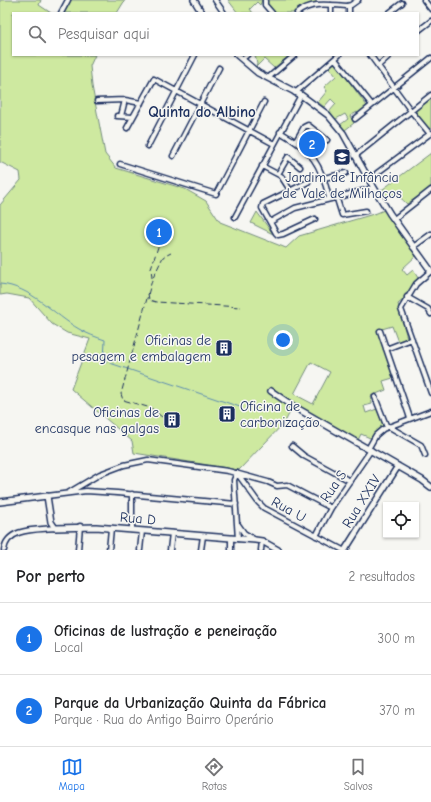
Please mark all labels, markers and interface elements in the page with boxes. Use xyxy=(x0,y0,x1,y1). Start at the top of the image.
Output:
search box xyxy=(12,12,419,56)
icon: search xyxy=(26,23,48,45)
text: Pesquisar aqui xyxy=(58,25,150,43)
district label: Quinta do Albino xyxy=(148,103,256,121)
pin: 2 xyxy=(299,129,325,159)
school or university icon: Jardim de Infância de Vale de Milhaços xyxy=(332,147,352,167)
place label: Jardim de Infância de Vale de Milhaços xyxy=(282,169,402,202)
pin: 1 xyxy=(146,217,172,247)
your location xyxy=(273,330,293,350)
place label: Oficinas de pesagem e embalagem xyxy=(72,332,211,365)
building icon: Oficinas de pesagem e embalagem xyxy=(214,338,234,358)
place label: Oficina de carbonização xyxy=(240,398,320,431)
place label: Oficinas de encasque nas galgas xyxy=(35,404,159,437)
building icon: Oficina de carbonização xyxy=(217,404,237,424)
building icon: Oficinas de encasque nas galgas xyxy=(162,410,182,430)
street label: Rua S xyxy=(317,467,350,506)
street label: Rua XXIV xyxy=(338,471,385,531)
street label: Rua U xyxy=(268,493,309,526)
map controls xyxy=(383,502,419,538)
button: locate xyxy=(383,502,419,538)
street label: Rua D xyxy=(119,508,157,529)
text: Por perto xyxy=(16,567,85,586)
text: 2 resultados xyxy=(348,569,415,584)
text: Oficinas de lustração e peneiração xyxy=(54,622,277,640)
text: 1 xyxy=(26,631,32,646)
text: 300 m xyxy=(377,631,415,646)
text: Local xyxy=(54,640,83,655)
text: Parque da Urbanização Quinta da Fábrica xyxy=(54,694,326,712)
text: 2 xyxy=(26,703,32,718)
text: 370 m xyxy=(379,703,415,718)
text: Parque · Rua do Antigo Bairro Operário xyxy=(54,712,274,727)
tab: Mapa xyxy=(58,756,85,793)
tab: Rotas xyxy=(202,756,227,793)
tab: Salvos xyxy=(344,756,373,793)

